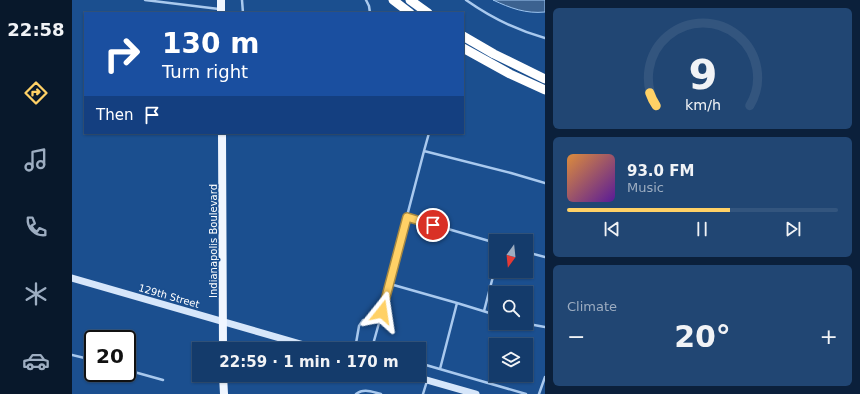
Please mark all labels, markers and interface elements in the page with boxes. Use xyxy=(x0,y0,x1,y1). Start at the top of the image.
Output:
text: 22:58 xyxy=(7,19,65,40)
text: 130 m xyxy=(162,27,259,60)
icon: right xyxy=(96,28,148,80)
text: 9 xyxy=(688,50,717,99)
text: Turn right xyxy=(162,61,248,82)
icon: directions xyxy=(22,79,50,107)
text: km/h xyxy=(684,97,721,113)
icon: arrive xyxy=(141,104,163,126)
text: Then xyxy=(96,106,133,124)
icon: music xyxy=(22,146,50,174)
text: 93.0 FM xyxy=(627,162,694,180)
text: Music xyxy=(627,180,664,195)
street label: Indianapolis Boulevard xyxy=(208,184,219,298)
pin xyxy=(416,208,450,242)
icon: phone xyxy=(22,213,50,241)
icon: arrive xyxy=(422,214,444,236)
icon: previous xyxy=(601,218,623,240)
icon: pause xyxy=(691,218,713,240)
icon: next xyxy=(782,218,804,240)
north arrow xyxy=(489,234,533,278)
map controls xyxy=(489,234,533,382)
icon: climate xyxy=(22,280,50,308)
street label: 129th Street xyxy=(137,282,201,310)
button: search xyxy=(489,286,533,330)
position arrow xyxy=(361,291,403,333)
text: Climate xyxy=(567,299,617,314)
text: 20° xyxy=(674,319,731,354)
text: − xyxy=(567,324,585,349)
text: + xyxy=(820,324,838,349)
speed limit sign: 20 xyxy=(84,330,136,382)
button: layers xyxy=(489,338,533,382)
icon: car xyxy=(22,347,50,375)
text: 22:59 · 1 min · 170 m xyxy=(219,353,399,371)

